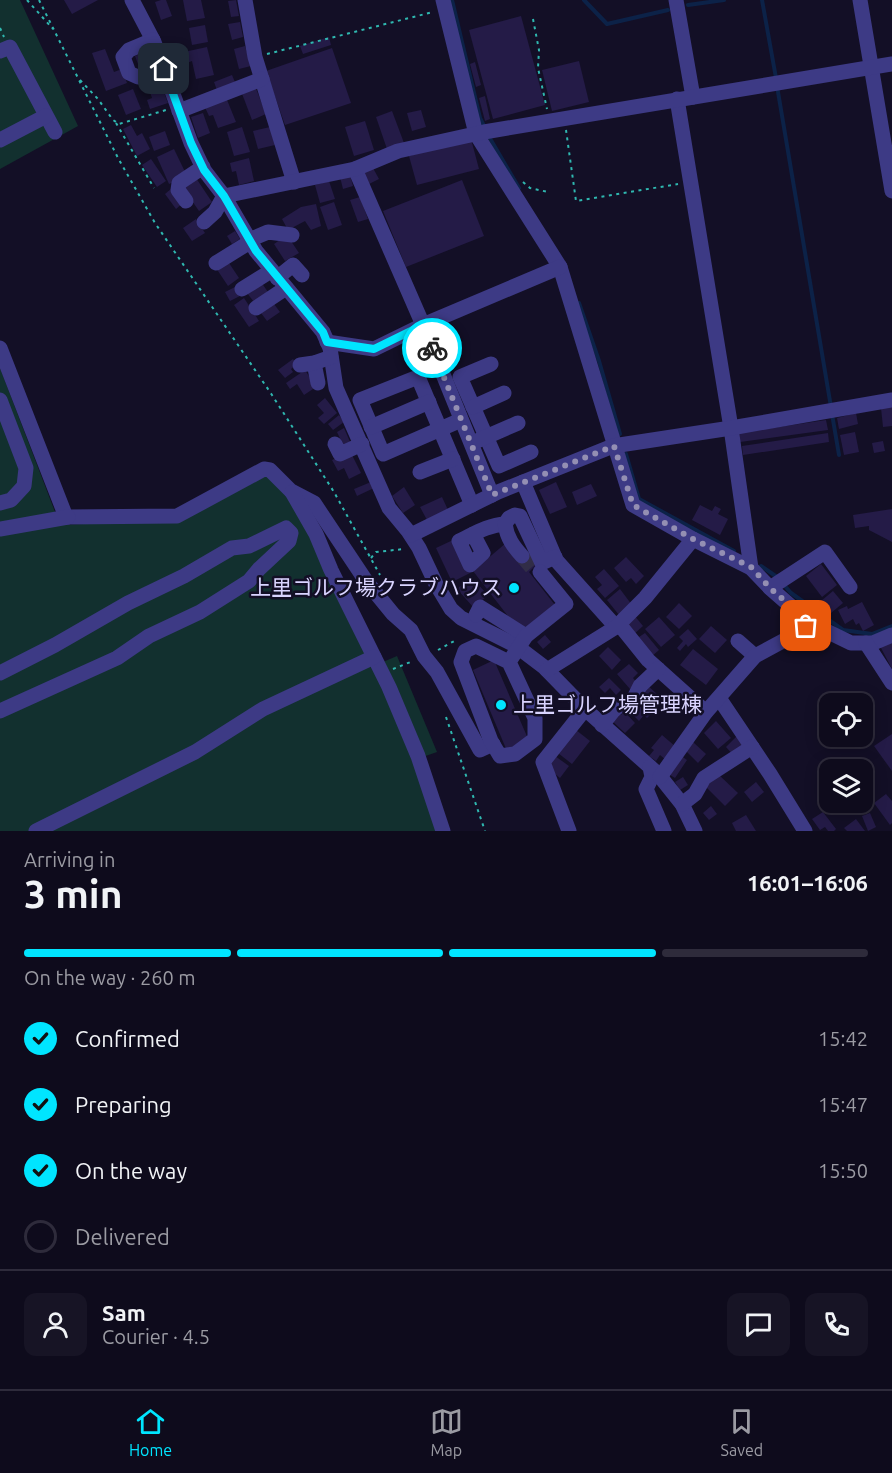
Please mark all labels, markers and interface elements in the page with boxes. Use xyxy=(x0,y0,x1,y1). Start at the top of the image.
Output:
pin xyxy=(138,43,189,94)
icon: home xyxy=(147,52,180,85)
courier xyxy=(402,318,462,378)
icon: bike xyxy=(416,332,449,365)
place label: 上里ゴルフ場クラブハウス xyxy=(250,575,502,599)
marker: 上里ゴルフ場クラブハウス xyxy=(507,581,521,595)
pin xyxy=(780,600,831,651)
icon: bag xyxy=(789,609,822,642)
place label: 上里ゴルフ場管理棟 xyxy=(513,692,702,716)
map controls xyxy=(819,693,873,813)
button: locate xyxy=(819,693,873,747)
marker: 上里ゴルフ場管理棟 xyxy=(494,698,508,712)
button: layers xyxy=(819,759,873,813)
text: Arriving in xyxy=(24,848,115,871)
text: 16:01–16:06 xyxy=(747,870,868,895)
text: 3 min xyxy=(24,872,123,915)
text: On the way · 260 m xyxy=(24,966,196,989)
icon: check xyxy=(24,1022,57,1055)
text: Confirmed xyxy=(75,1026,180,1051)
text: 15:42 xyxy=(818,1027,868,1050)
icon: check xyxy=(24,1088,57,1121)
text: Preparing xyxy=(75,1092,172,1117)
text: 15:47 xyxy=(818,1093,868,1116)
icon: check xyxy=(24,1154,57,1187)
text: On the way xyxy=(75,1158,187,1183)
text: 15:50 xyxy=(818,1159,868,1182)
text: Delivered xyxy=(75,1224,170,1249)
button: person xyxy=(24,1293,87,1356)
button: chat xyxy=(727,1293,790,1356)
button: phone xyxy=(805,1293,868,1356)
text: Sam xyxy=(102,1300,146,1325)
text: Courier · 4.5 xyxy=(102,1325,210,1348)
tab: Home xyxy=(129,1405,172,1459)
tab: Map xyxy=(430,1405,463,1459)
tab: Saved xyxy=(721,1405,763,1459)

